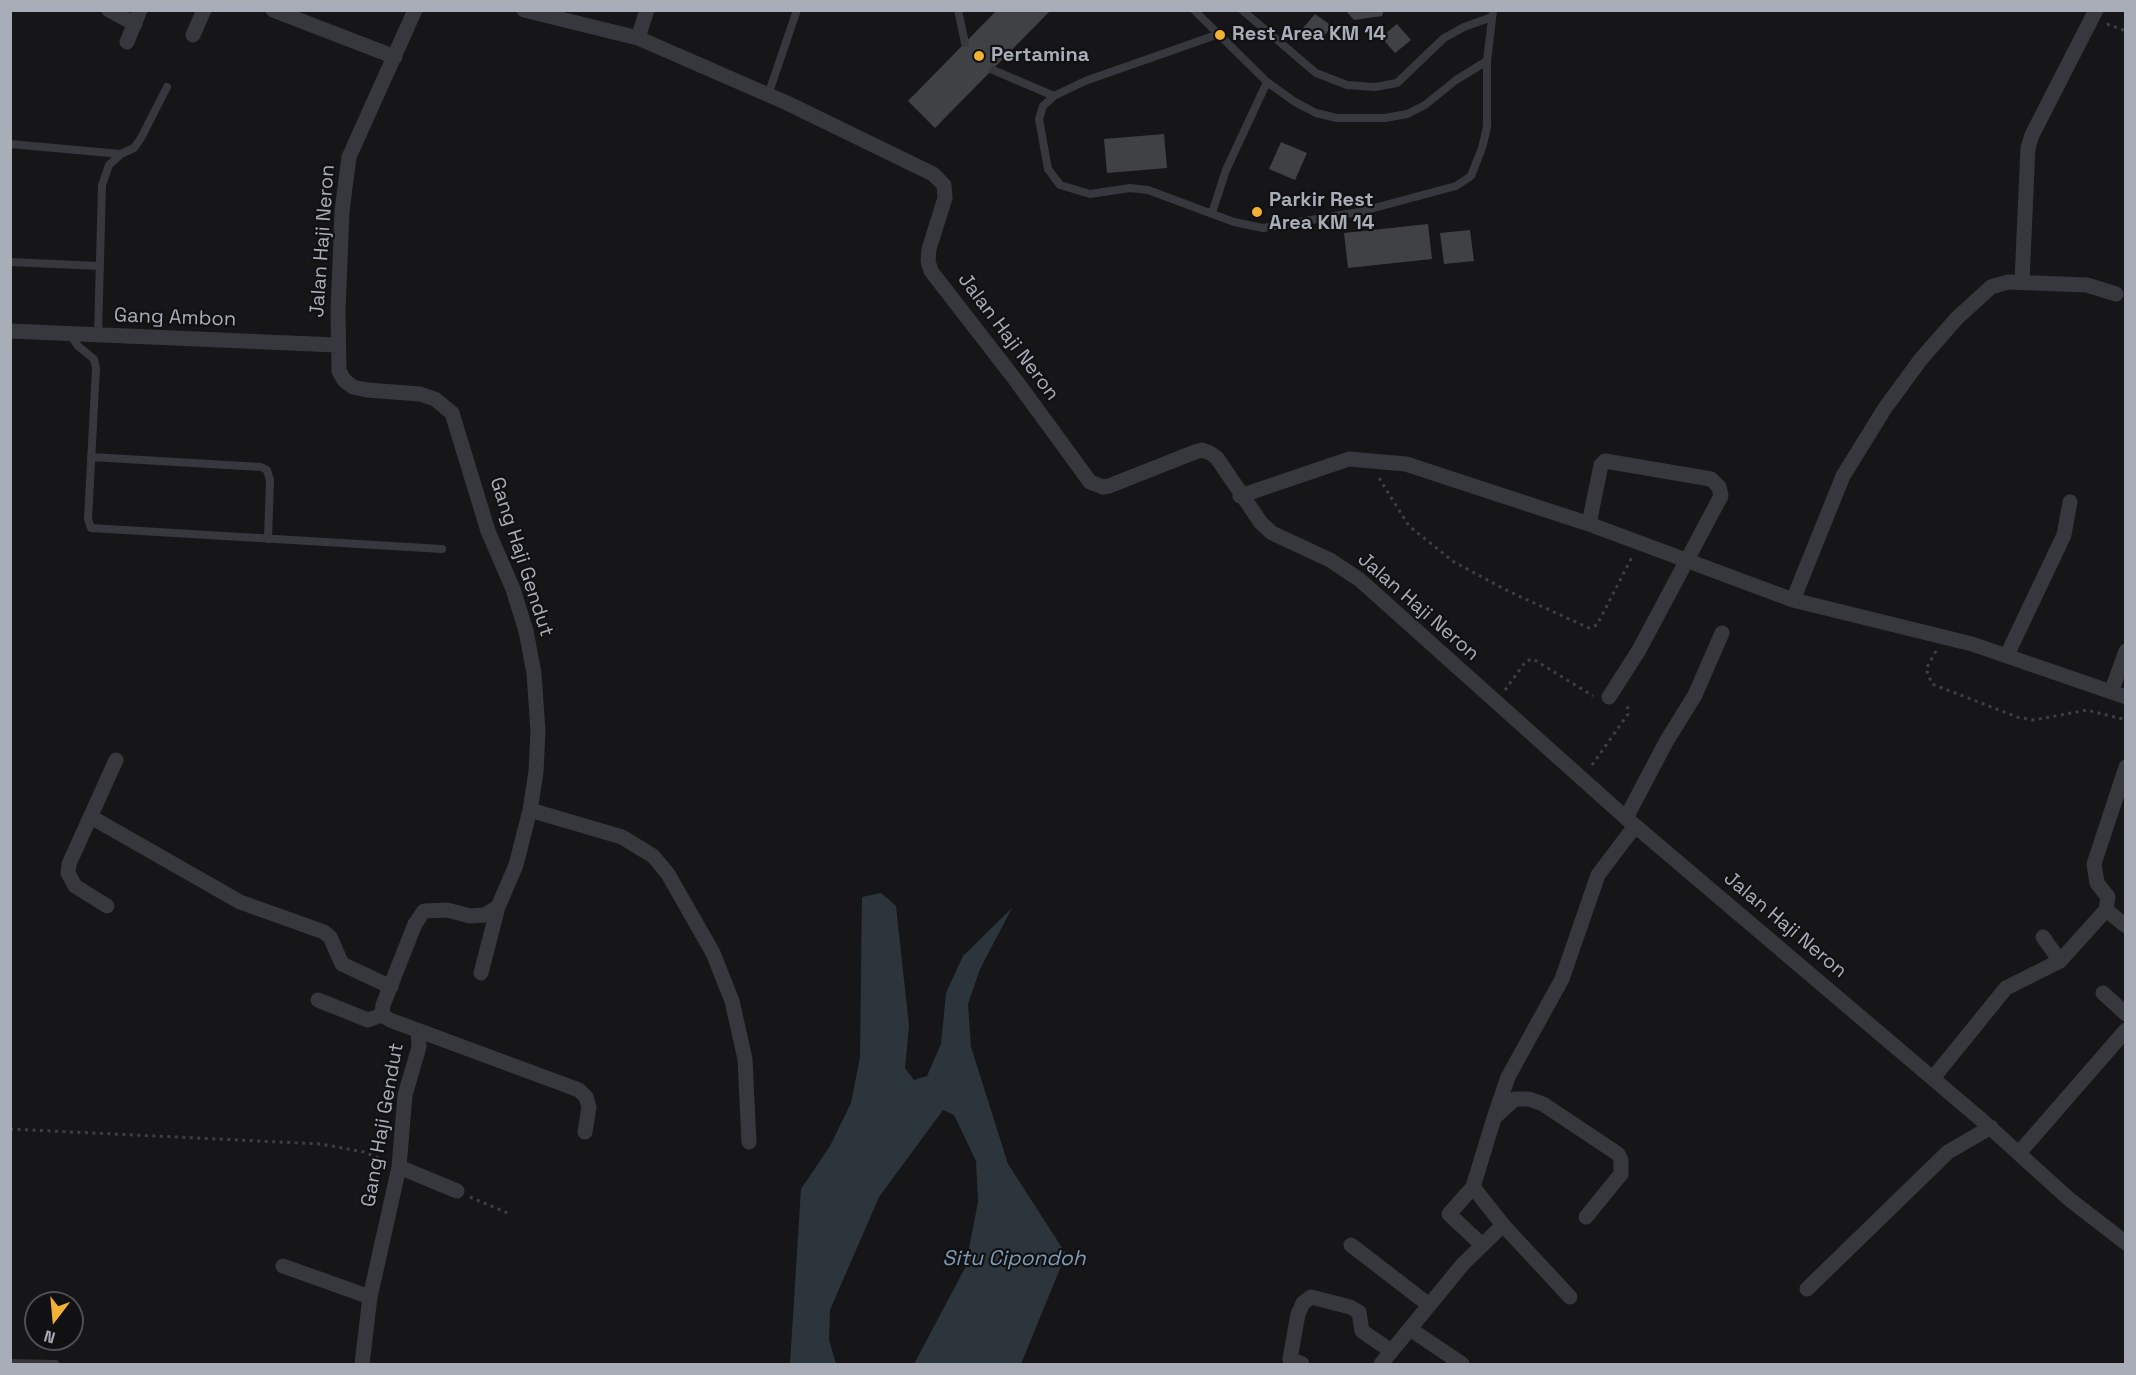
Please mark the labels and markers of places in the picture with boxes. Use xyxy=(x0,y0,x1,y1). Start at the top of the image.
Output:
place label: Rest Area KM 14 xyxy=(1232,23,1386,47)
marker: Rest Area KM 14 xyxy=(1213,28,1227,42)
place label: Pertamina xyxy=(991,44,1089,68)
marker: Pertamina xyxy=(972,49,986,63)
place label: Parkir Rest Area KM 14 xyxy=(1269,189,1374,236)
marker: Parkir Rest Area KM 14 xyxy=(1250,205,1264,219)

